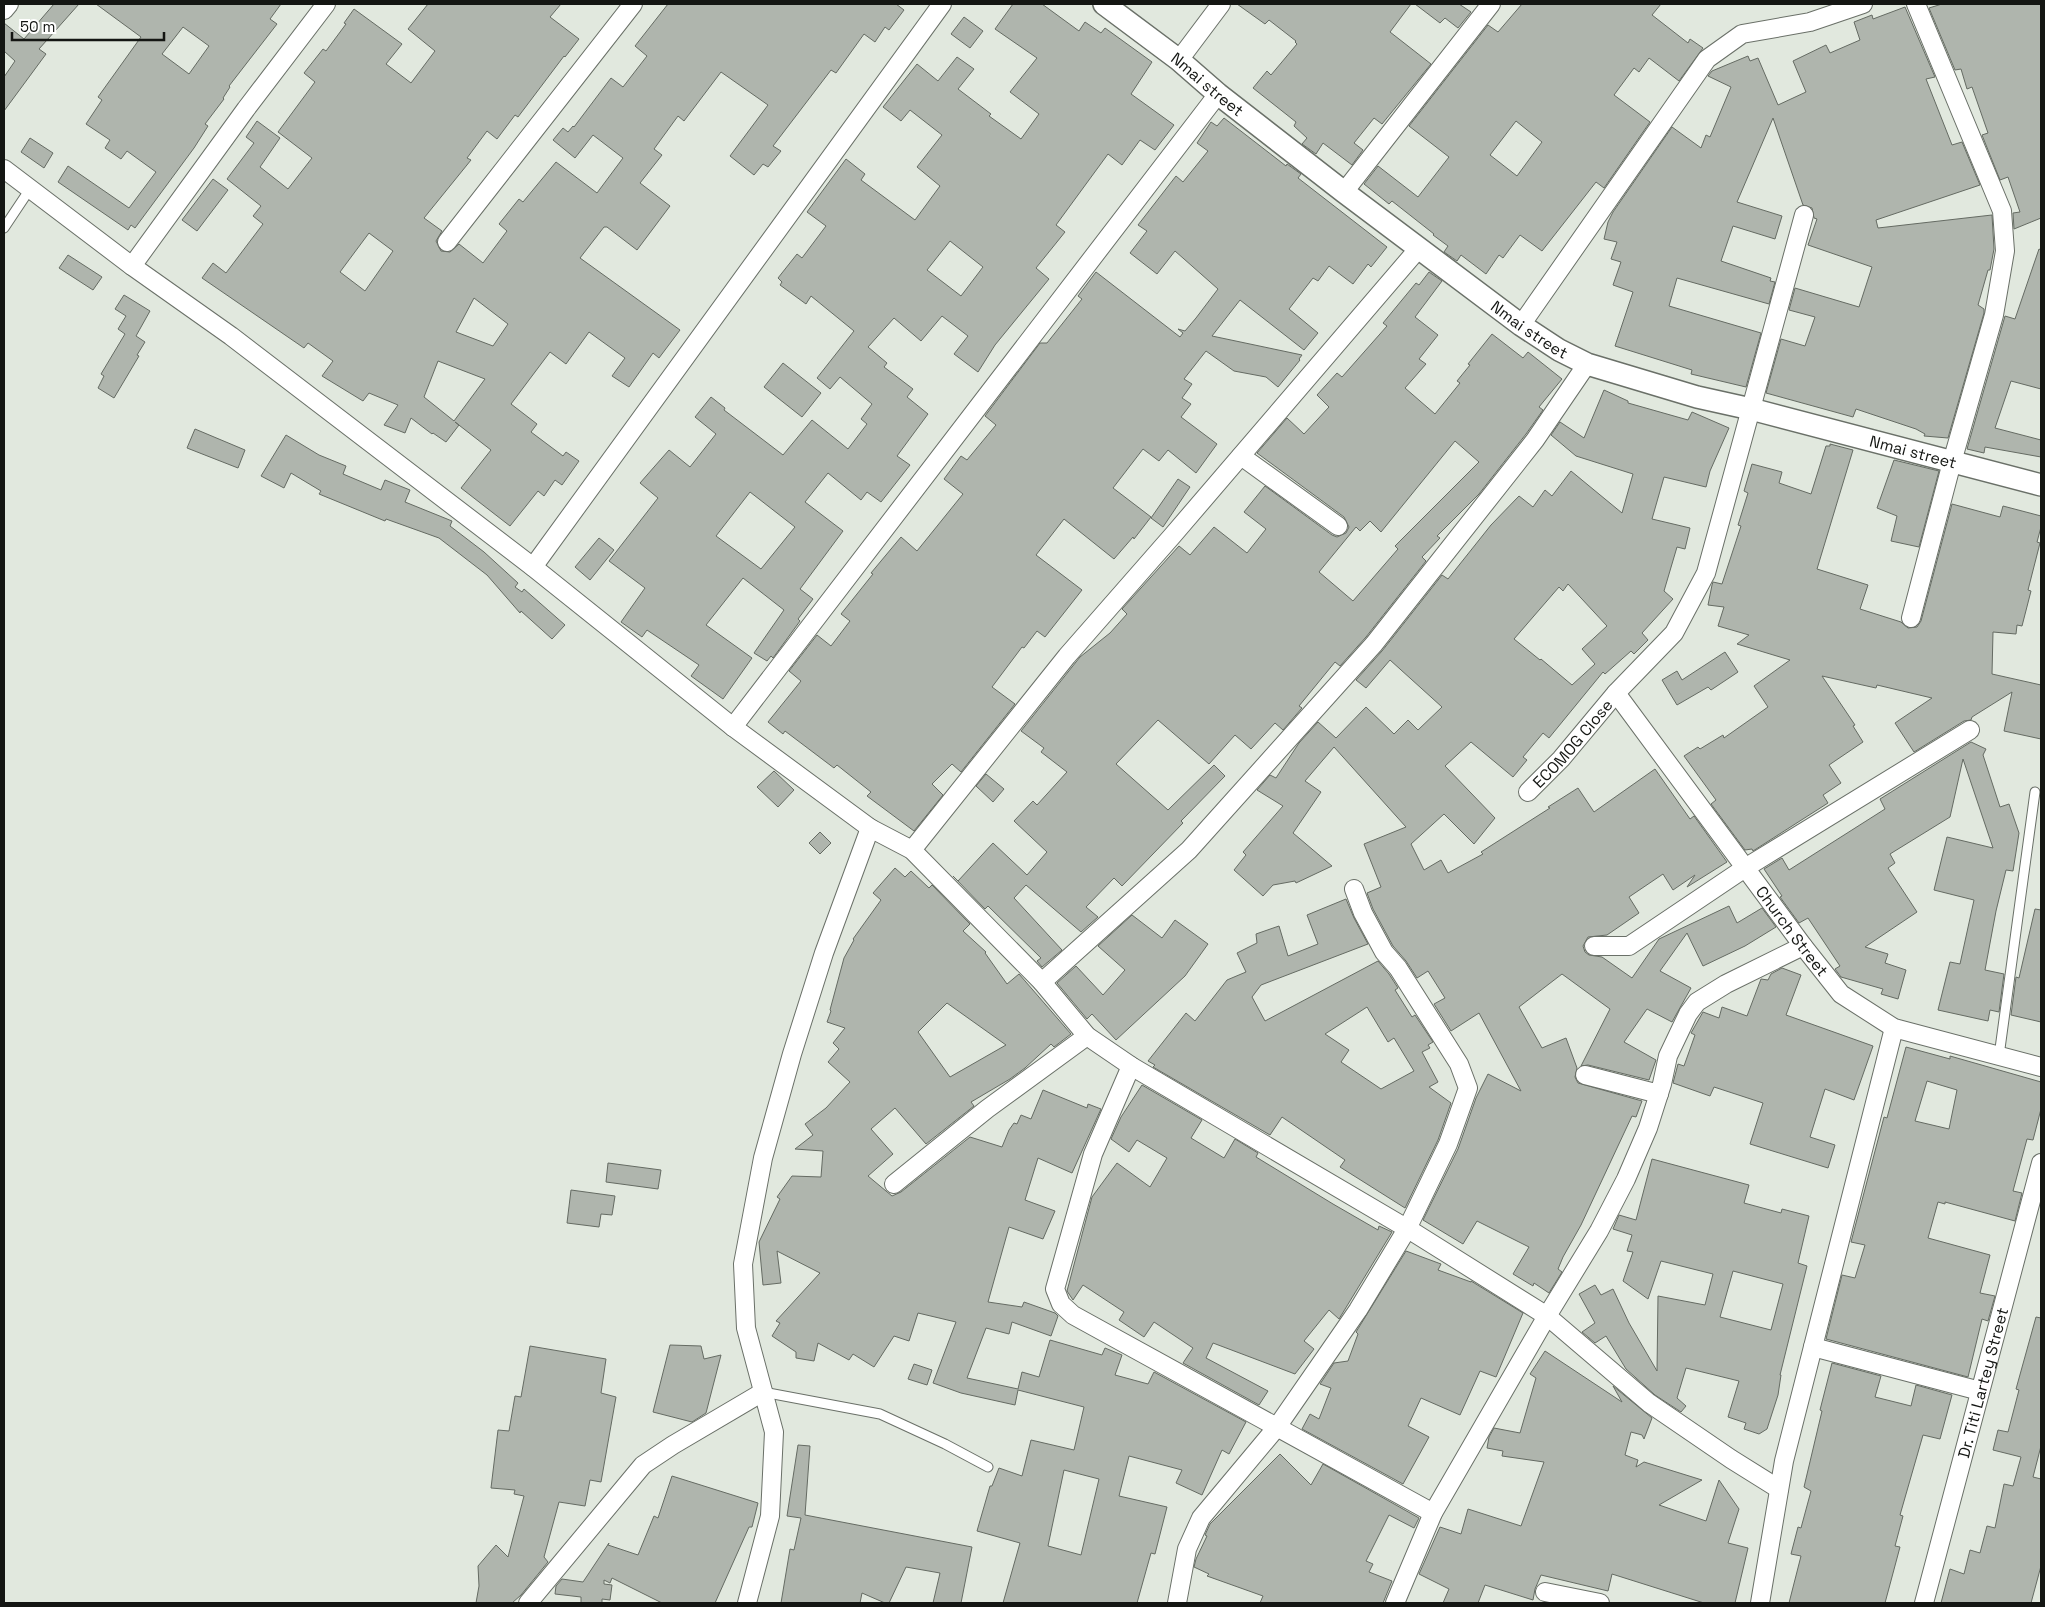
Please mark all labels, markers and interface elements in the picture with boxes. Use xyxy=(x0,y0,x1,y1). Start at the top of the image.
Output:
scale bar xyxy=(12,10,165,42)
text: 50 m xyxy=(20,17,55,36)
street label: Nmai street xyxy=(1167,47,1248,121)
street label: Nmai street xyxy=(1487,296,1571,363)
street label: Nmai street xyxy=(1867,430,1959,473)
street label: ECOMOG Close xyxy=(1528,695,1617,792)
street label: Church Street xyxy=(1751,881,1833,980)
street label: Dr. Titi Lartey Street xyxy=(1953,1305,2013,1460)

